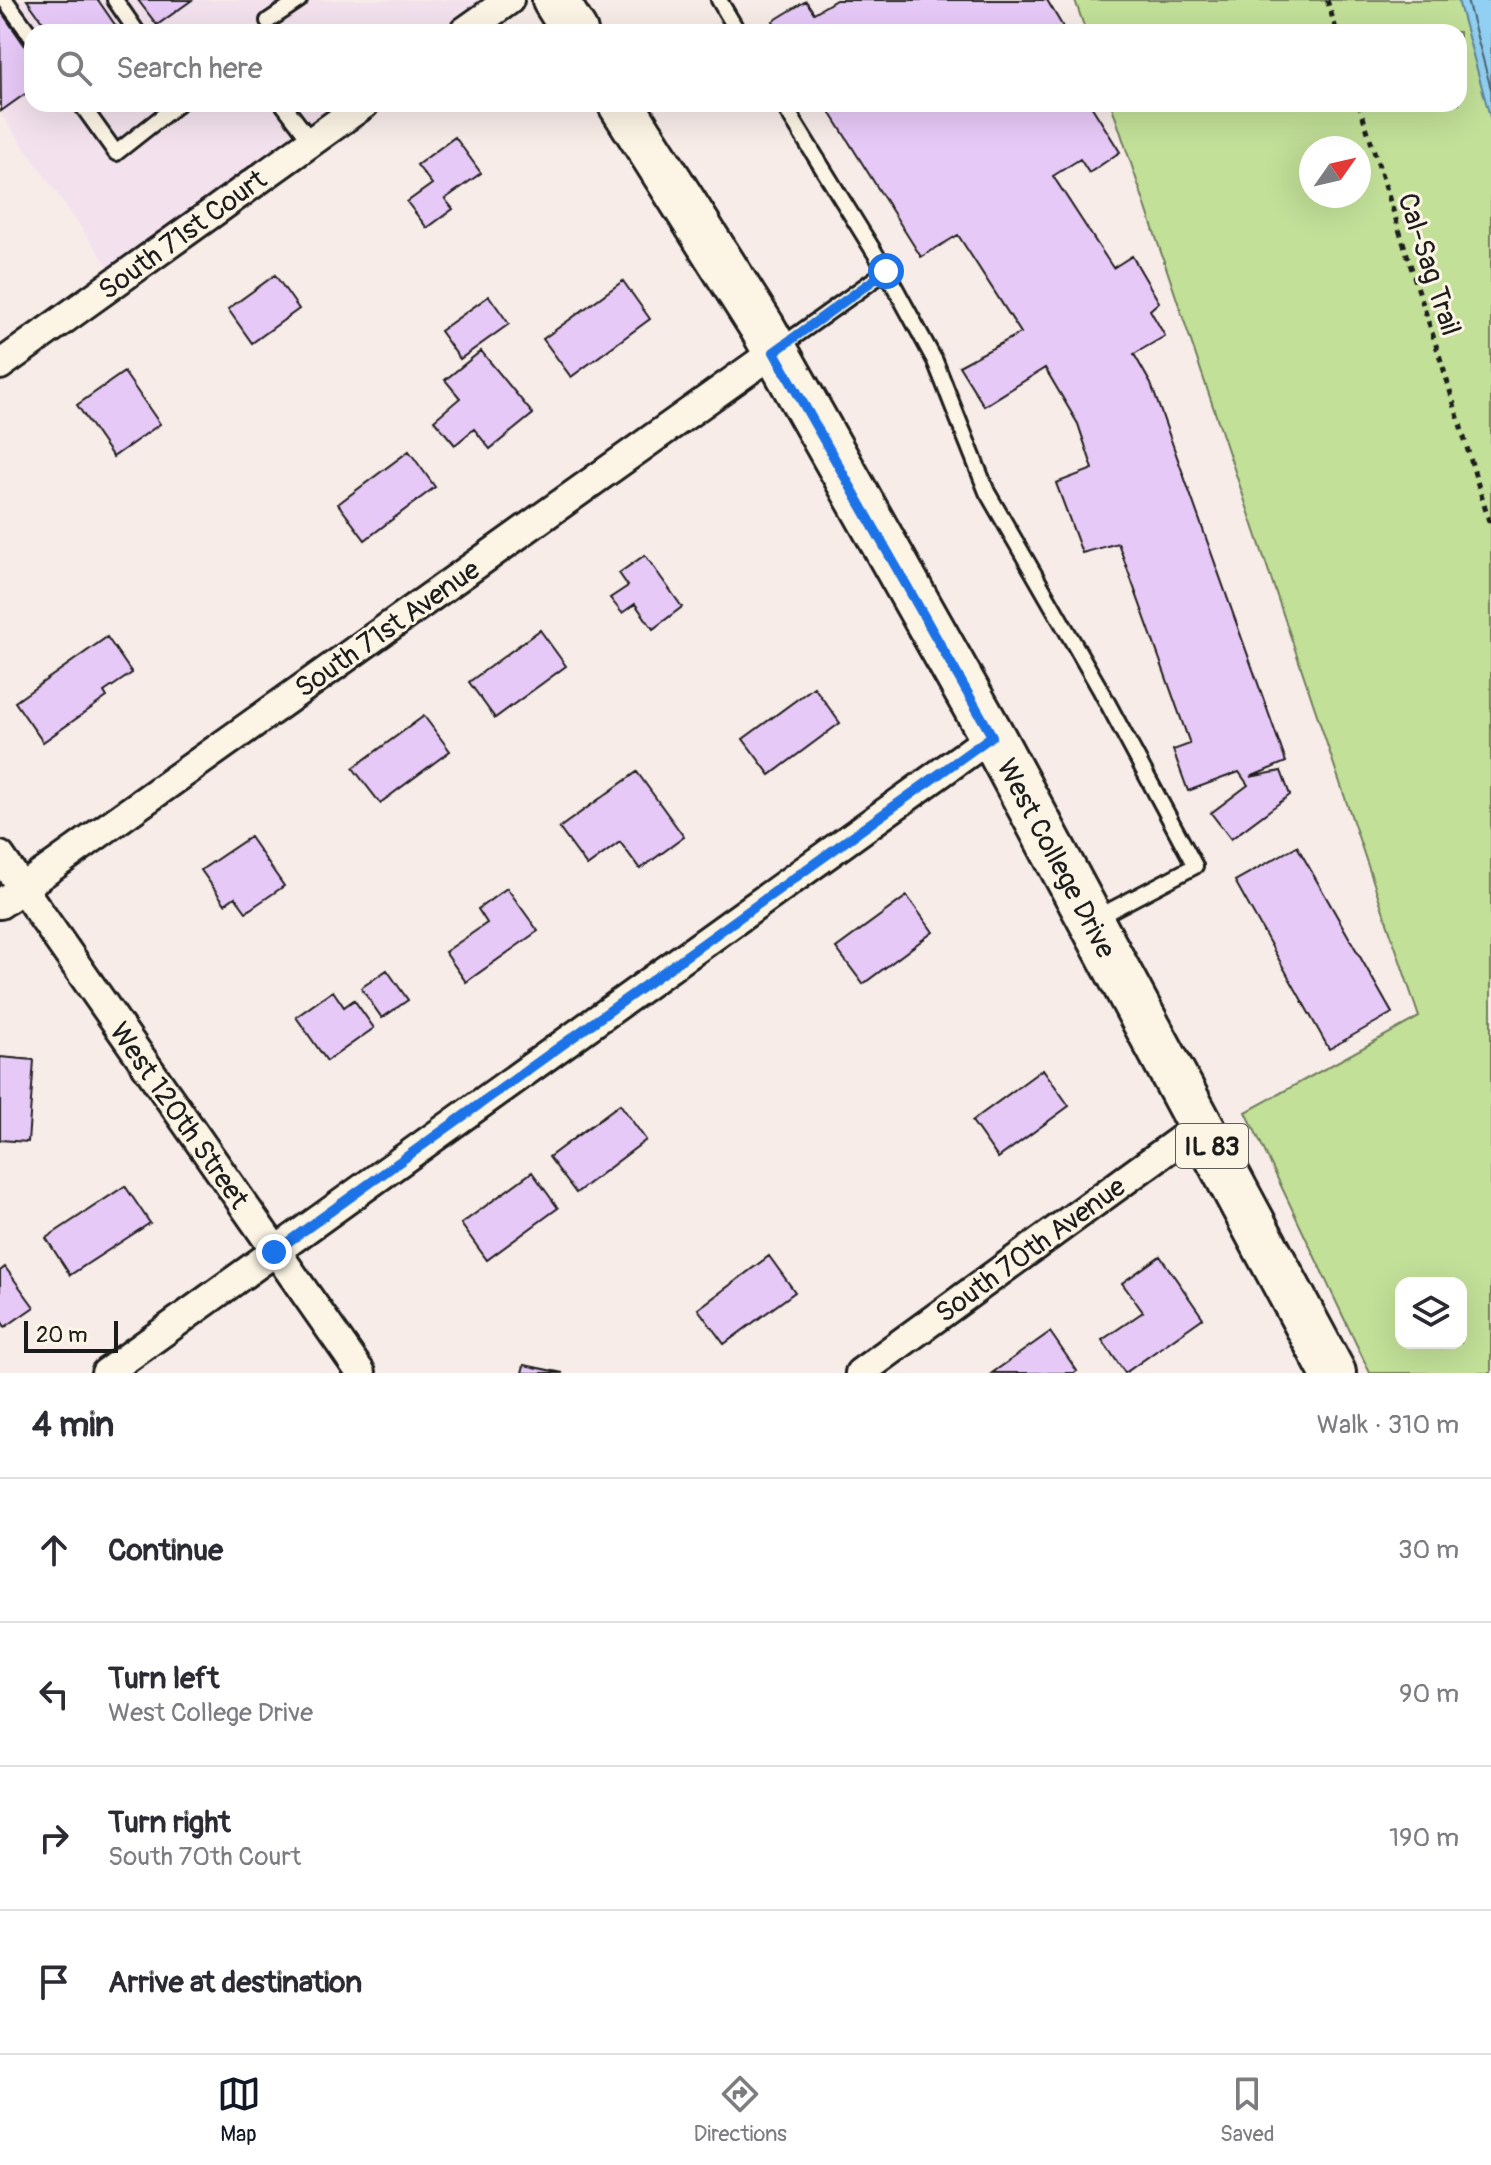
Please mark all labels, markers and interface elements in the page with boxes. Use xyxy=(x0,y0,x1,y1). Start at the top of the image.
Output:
search box xyxy=(24,24,1467,112)
icon: search xyxy=(52,46,96,90)
text: Search here xyxy=(116,50,263,87)
north arrow xyxy=(1299,136,1371,208)
street label: South 71st Court xyxy=(92,162,274,308)
street label: Cal-Sag Trail xyxy=(1389,189,1468,340)
route start xyxy=(868,253,904,289)
street label: South 71st Avenue xyxy=(289,552,487,706)
street label: West College Drive xyxy=(988,753,1123,965)
street label: West 120th Street xyxy=(101,1016,257,1216)
road number: IL 83 xyxy=(1176,1124,1248,1168)
street label: South 70th Avenue xyxy=(929,1169,1133,1331)
route end xyxy=(256,1234,292,1270)
map controls xyxy=(1395,1277,1467,1349)
button: layers xyxy=(1395,1277,1467,1349)
scale bar xyxy=(24,1317,118,1353)
text: 20 m xyxy=(36,1321,88,1349)
text: 4 min xyxy=(32,1404,114,1447)
text: Walk · 310 m xyxy=(1317,1409,1459,1441)
icon: ahead xyxy=(32,1528,76,1572)
text: Continue xyxy=(108,1532,223,1569)
text: 30 m xyxy=(1398,1534,1459,1566)
text: Turn left xyxy=(108,1660,219,1697)
icon: left xyxy=(32,1672,76,1716)
text: 90 m xyxy=(1399,1678,1459,1710)
text: West College Drive xyxy=(108,1697,313,1729)
text: Turn right xyxy=(108,1804,231,1841)
icon: right xyxy=(32,1816,76,1860)
text: 190 m xyxy=(1389,1822,1459,1854)
text: South 70th Court xyxy=(108,1841,301,1873)
icon: arrive xyxy=(32,1960,76,2004)
text: Arrive at destination xyxy=(108,1964,362,2001)
tab: Map xyxy=(217,2072,261,2148)
tab: Directions xyxy=(694,2072,787,2148)
tab: Saved xyxy=(1220,2072,1274,2148)

